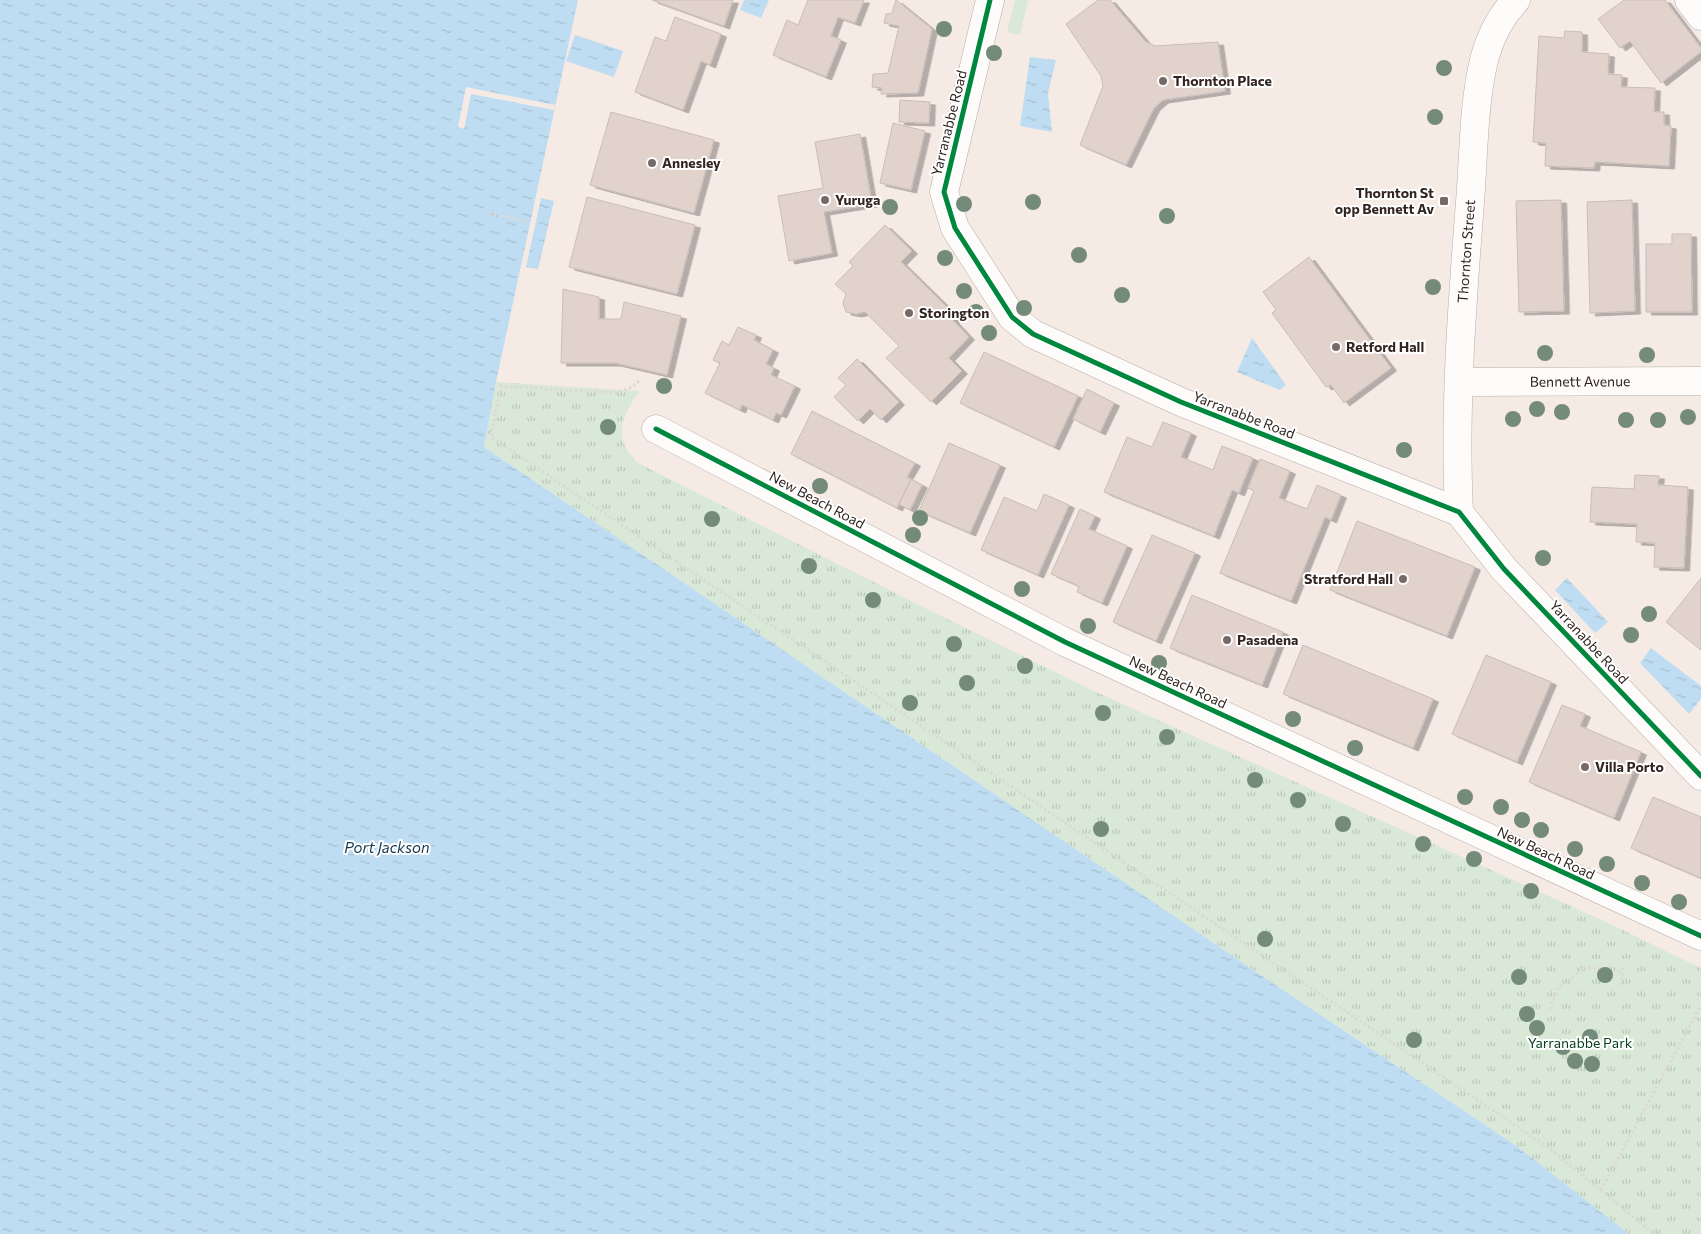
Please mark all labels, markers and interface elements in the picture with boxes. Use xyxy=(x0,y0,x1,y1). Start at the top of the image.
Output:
street label: Yarranabbe Road xyxy=(927,68,970,177)
place label: Thornton Place xyxy=(1173,72,1272,89)
marker: Thornton Place xyxy=(1157,75,1169,87)
place label: Annesley xyxy=(662,154,721,171)
marker: Annesley xyxy=(646,157,658,169)
place label: Thornton St opp Bennett Av xyxy=(1335,184,1434,217)
place label: Yuruga xyxy=(835,191,880,208)
marker: Yuruga xyxy=(819,194,831,206)
marker: Thornton St opp Bennett Av xyxy=(1438,195,1450,207)
street label: Thornton Street xyxy=(1454,199,1478,303)
place label: Storington xyxy=(919,304,989,321)
marker: Storington xyxy=(903,307,915,319)
place label: Retford Hall xyxy=(1346,338,1424,355)
marker: Retford Hall xyxy=(1330,341,1342,353)
street label: Bennett Avenue xyxy=(1530,372,1630,390)
street label: Yarranabbe Road xyxy=(1191,387,1298,442)
street label: New Beach Road xyxy=(767,467,868,532)
place label: Stratford Hall xyxy=(1304,570,1393,587)
marker: Stratford Hall xyxy=(1397,573,1409,585)
street label: Yarranabbe Road xyxy=(1546,596,1632,687)
place label: Pasadena xyxy=(1237,631,1298,648)
marker: Pasadena xyxy=(1221,634,1233,646)
street label: New Beach Road xyxy=(1127,652,1230,712)
place label: Villa Porto xyxy=(1595,758,1664,775)
marker: Villa Porto xyxy=(1579,761,1591,773)
street label: New Beach Road xyxy=(1495,823,1598,883)
water label: Port Jackson xyxy=(344,838,430,856)
park label: Yarranabbe Park xyxy=(1528,1034,1633,1051)

